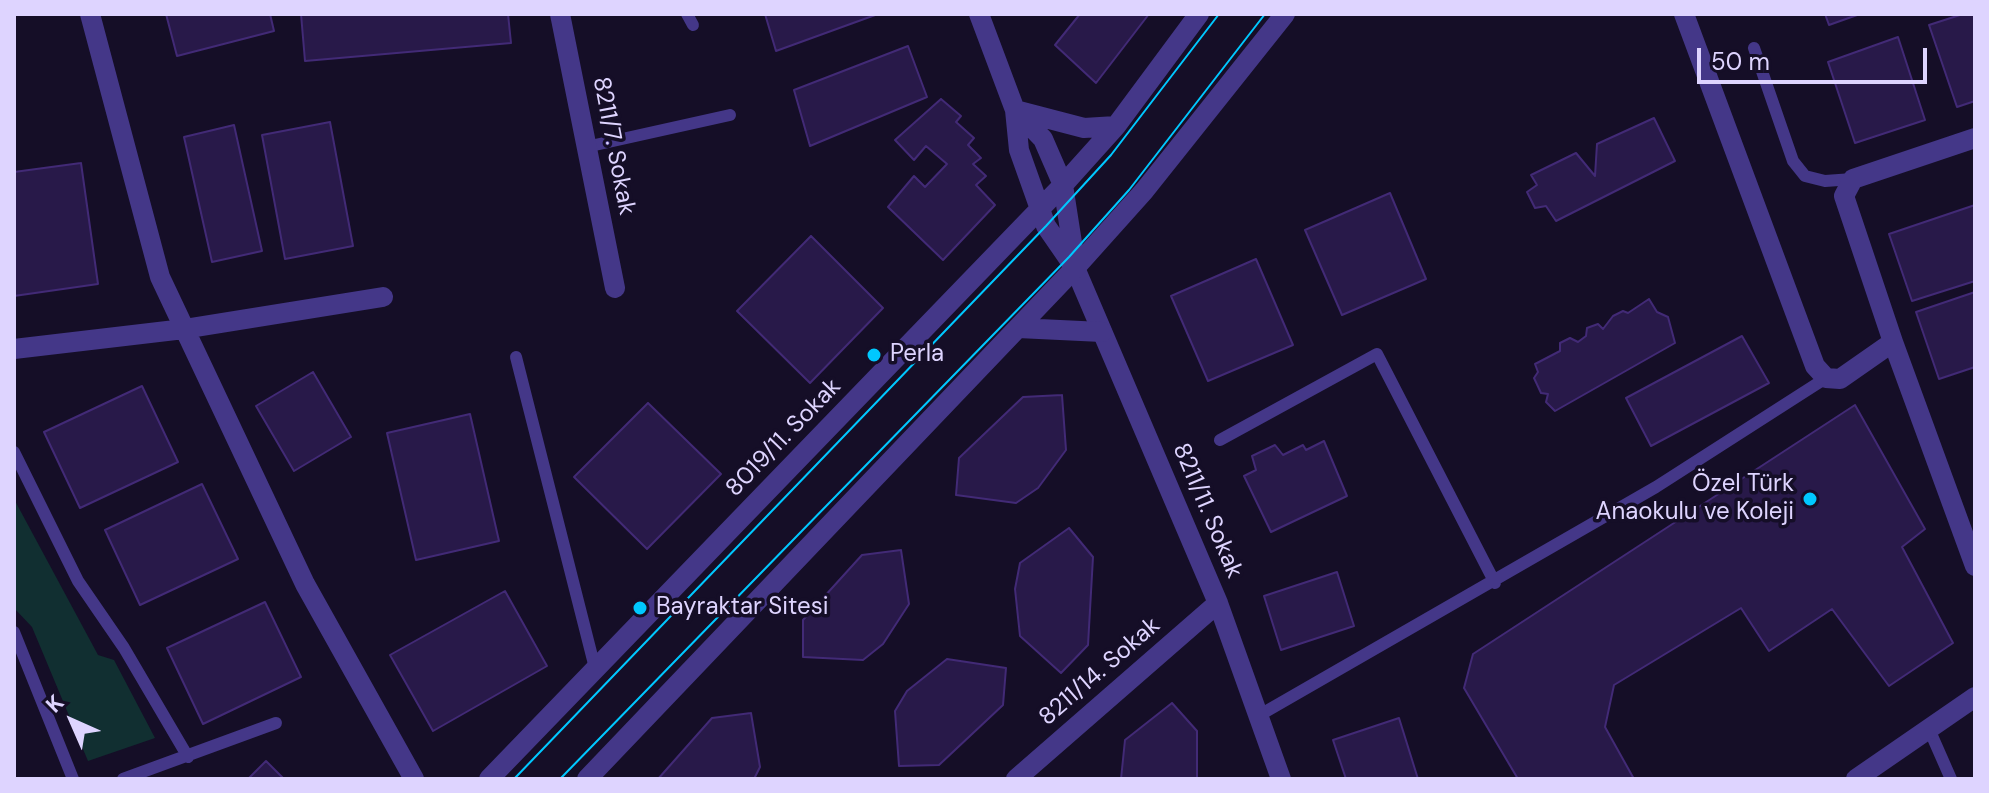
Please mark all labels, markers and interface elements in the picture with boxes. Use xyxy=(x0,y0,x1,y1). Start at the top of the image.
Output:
scale bar xyxy=(1701,32,1931,82)
text: 50 m xyxy=(1711,46,1770,77)
street label: 8211/7. Sokak xyxy=(585,74,641,218)
place label: Perla xyxy=(890,341,944,369)
marker: Perla xyxy=(865,346,883,364)
street label: 8019/11. Sokak xyxy=(720,373,848,503)
street label: 8211/11. Sokak xyxy=(1166,439,1248,583)
place label: Özel Türk Anaokulu ve Koleji xyxy=(1596,471,1794,527)
marker: Özel Türk Anaokulu ve Koleji xyxy=(1801,490,1819,508)
place label: Bayraktar Sitesi xyxy=(656,594,828,622)
marker: Bayraktar Sitesi xyxy=(631,599,649,617)
street label: 8211/14. Sokak xyxy=(1034,612,1166,732)
north arrow xyxy=(32,681,112,761)
text: K xyxy=(39,688,70,719)

